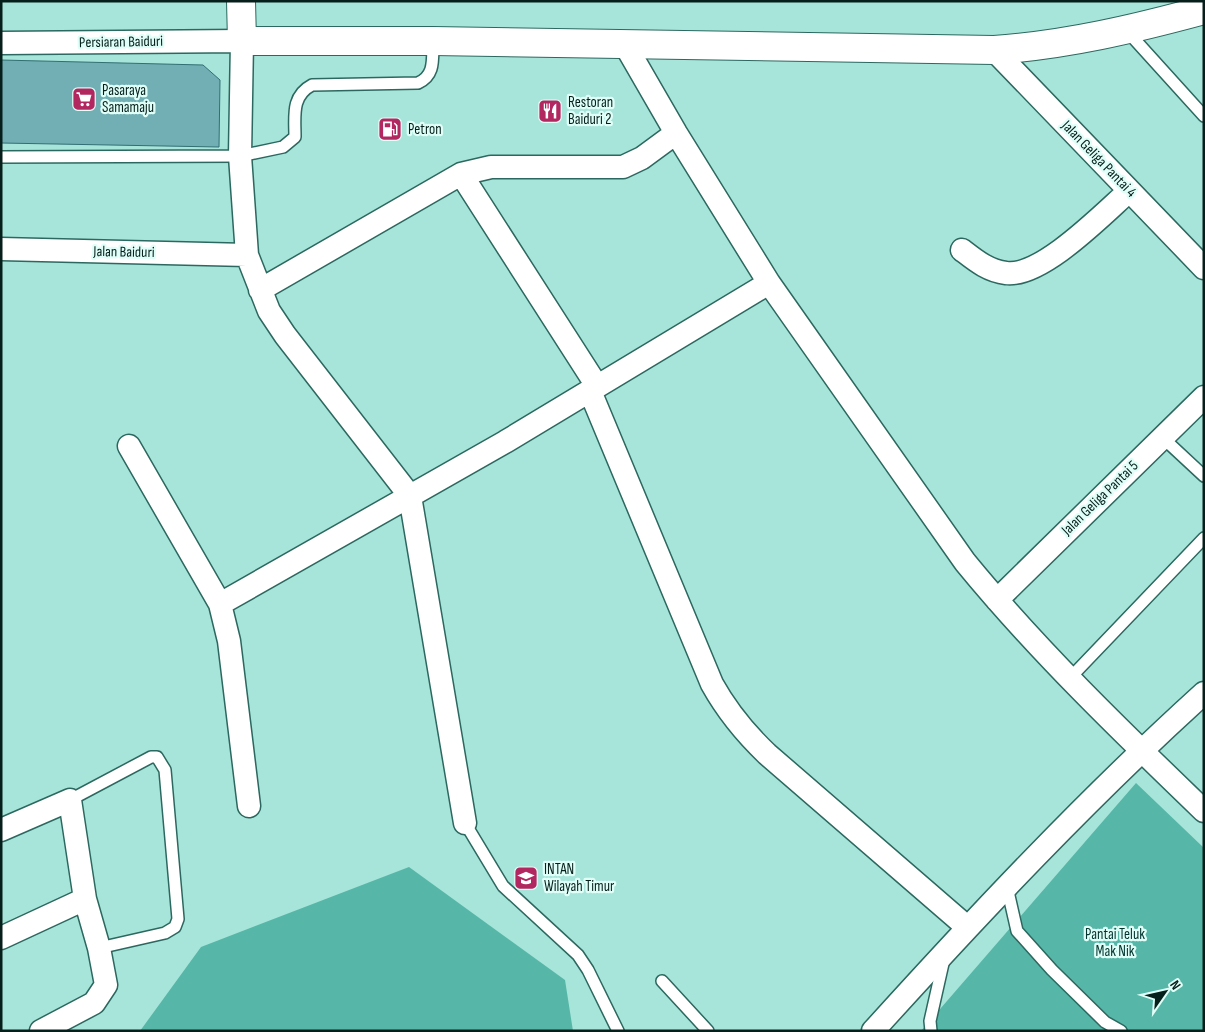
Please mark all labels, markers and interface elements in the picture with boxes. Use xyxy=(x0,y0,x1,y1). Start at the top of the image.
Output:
street label: Persiaran Baiduri xyxy=(79,32,163,52)
place label: Pasaraya Samamaju xyxy=(102,81,154,117)
supermarket icon: Pasaraya Samamaju xyxy=(71,86,97,112)
place label: Restoran Baiduri 2 xyxy=(568,93,613,129)
restaurant icon: Restoran Baiduri 2 xyxy=(537,98,563,124)
fuel station icon: Petron xyxy=(377,116,403,142)
street label: Jalan Geliga Pantai 4 xyxy=(1057,116,1140,201)
place label: Petron xyxy=(408,120,442,139)
street label: Jalan Baiduri xyxy=(92,242,155,262)
street label: Jalan Geliga Pantai 5 xyxy=(1057,457,1142,540)
place label: INTAN Wilayah Timur xyxy=(544,860,615,896)
school or university icon: INTAN Wilayah Timur xyxy=(513,865,539,891)
park label: Pantai Teluk Mak Nik xyxy=(1085,925,1145,961)
north arrow xyxy=(1140,967,1190,1017)
text: N xyxy=(1166,977,1185,993)

